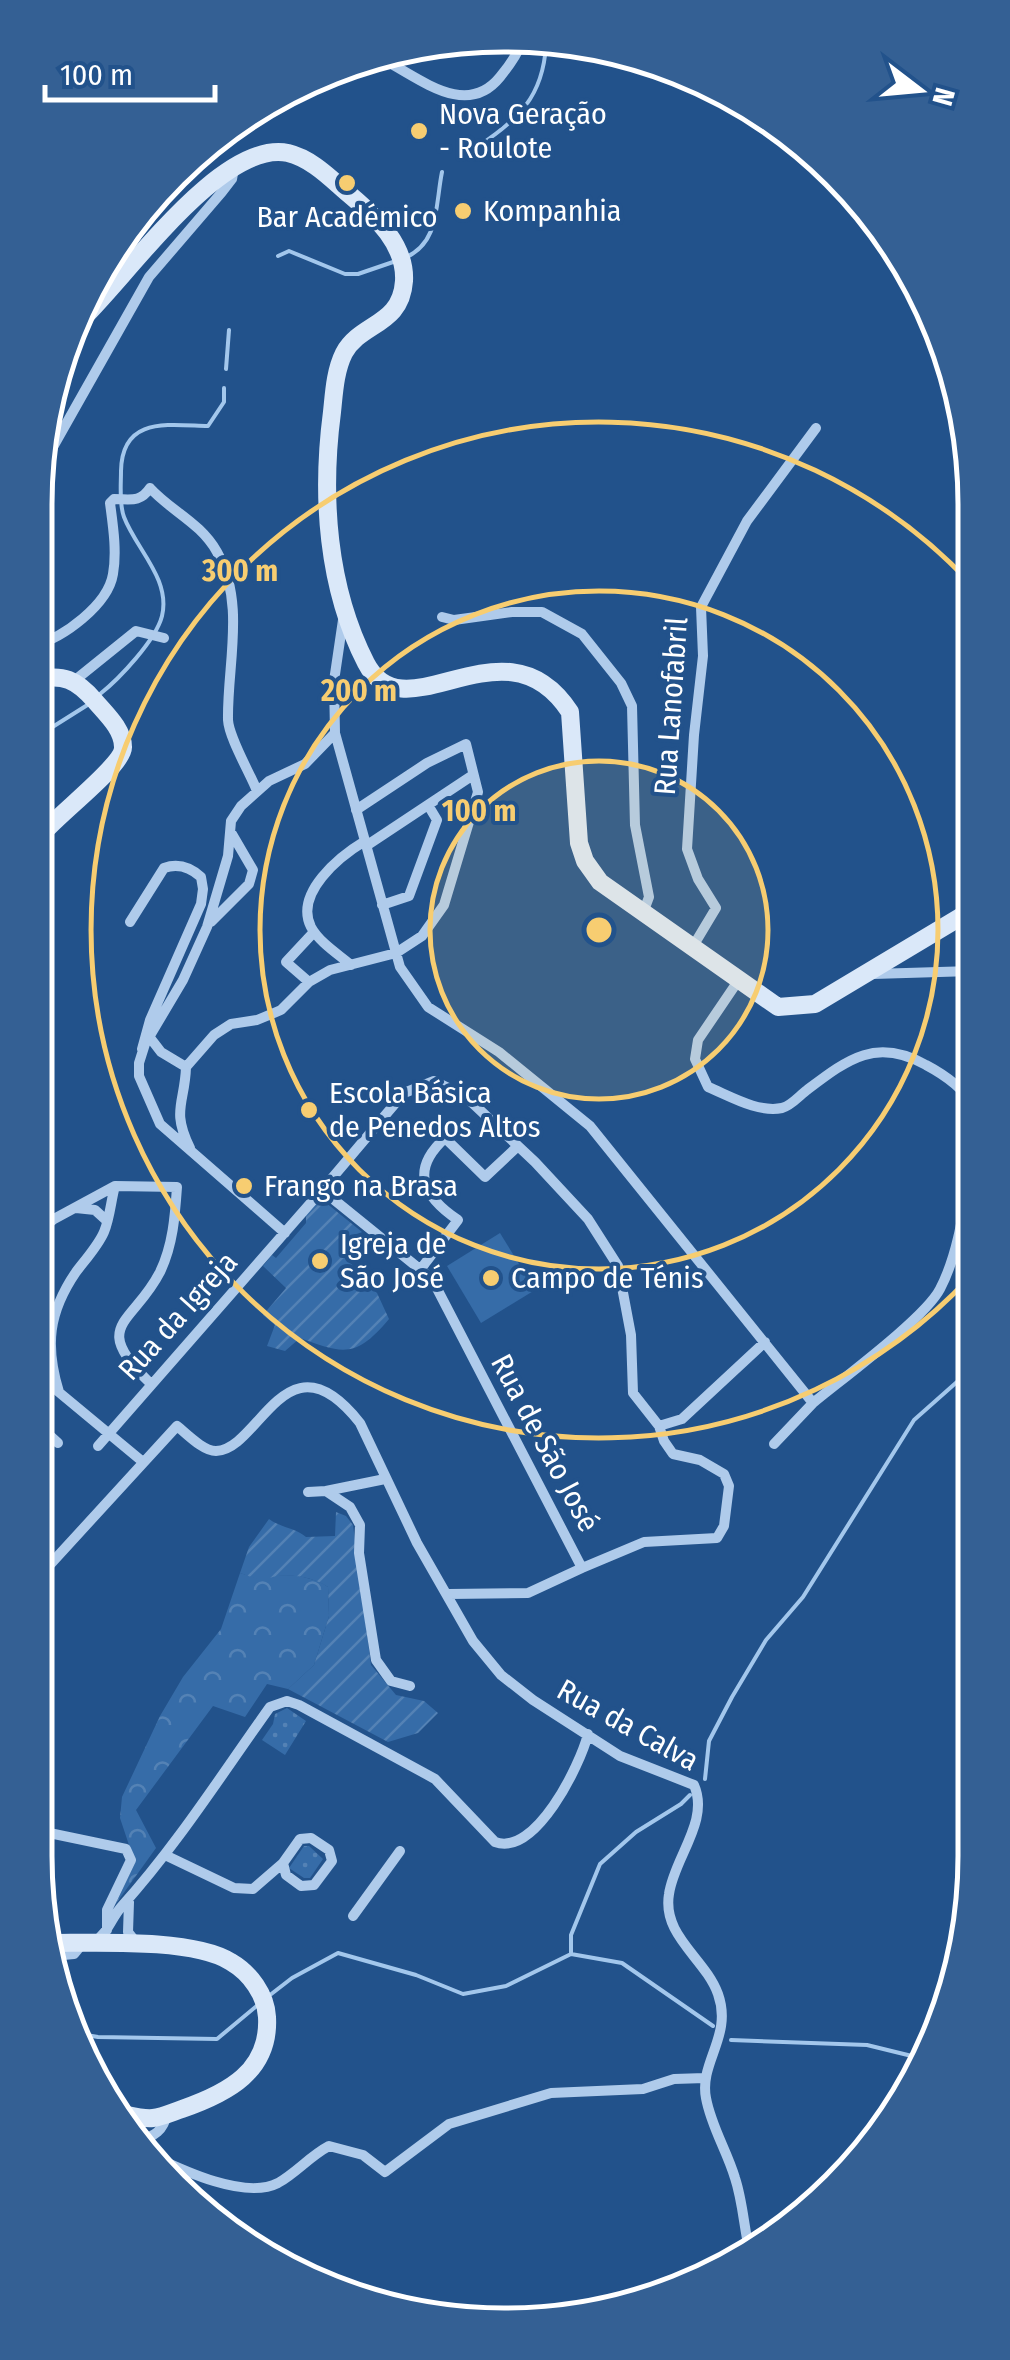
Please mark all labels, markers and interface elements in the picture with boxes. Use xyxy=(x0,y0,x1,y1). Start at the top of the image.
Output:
scale bar xyxy=(45,40,215,102)
north arrow xyxy=(870,40,970,140)
text: 100 m xyxy=(60,57,133,93)
text: N xyxy=(925,84,962,109)
place label: Nova Geração - Roulote xyxy=(439,96,607,166)
marker: Nova Geração - Roulote xyxy=(408,120,430,142)
marker: Bar Académico xyxy=(336,172,358,194)
place label: Kompanhia xyxy=(483,193,622,229)
place label: Bar Académico xyxy=(256,199,438,235)
marker: Kompanhia xyxy=(452,200,474,222)
text: 300 m xyxy=(201,553,278,589)
street label: Rua Lanofabril xyxy=(647,616,695,796)
text: 200 m xyxy=(320,673,397,709)
text: 100 m xyxy=(442,793,516,829)
centre of rings xyxy=(581,912,617,948)
place label: Escola Básica de Penedos Altos xyxy=(329,1075,541,1145)
marker: Escola Básica de Penedos Altos xyxy=(298,1099,320,1121)
place label: Frango na Brasa xyxy=(264,1168,458,1204)
marker: Frango na Brasa xyxy=(233,1175,255,1197)
place label: Igreja de São José xyxy=(340,1226,447,1296)
street label: Rua da Igreja xyxy=(111,1244,245,1388)
marker: Igreja de São José xyxy=(309,1250,331,1272)
place label: Campo de Ténis xyxy=(511,1260,704,1296)
marker: Campo de Ténis xyxy=(480,1267,502,1289)
street label: Rua de São José xyxy=(483,1348,607,1538)
street label: Rua da Calva xyxy=(551,1671,705,1779)

